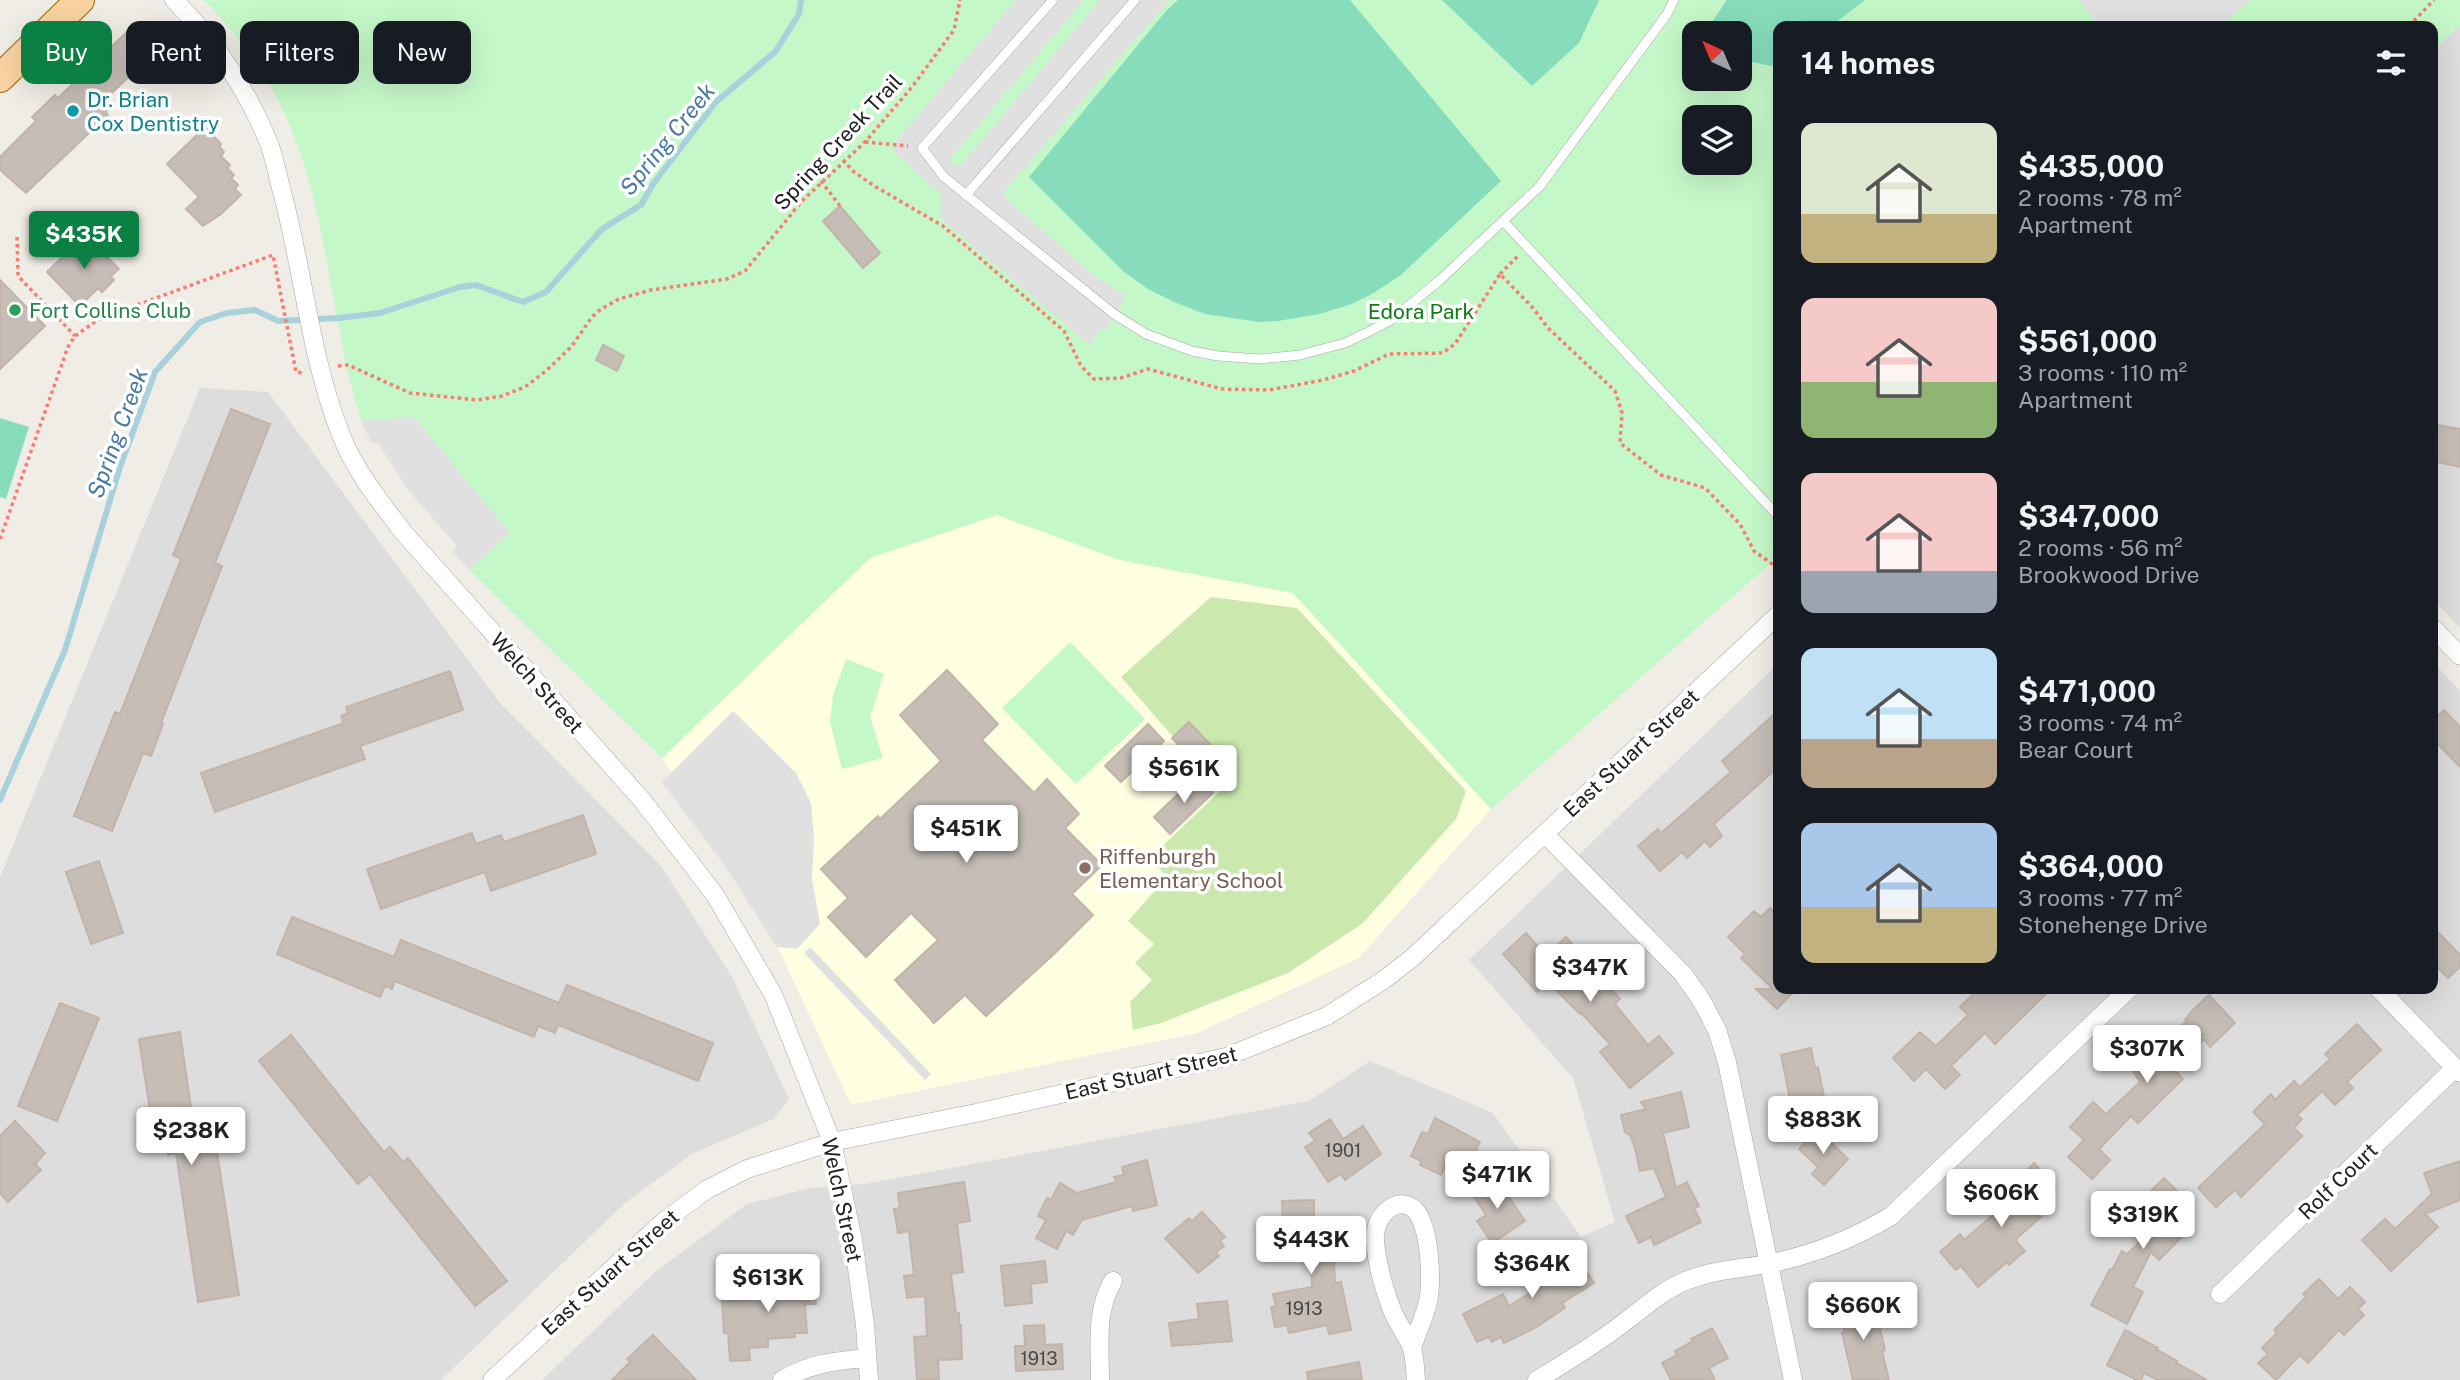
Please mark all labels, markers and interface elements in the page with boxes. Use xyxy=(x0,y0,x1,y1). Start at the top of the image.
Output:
chip: Buy xyxy=(21,21,112,84)
chip: Rent xyxy=(126,21,226,84)
chip: Filters xyxy=(240,21,359,84)
chip: New xyxy=(373,21,471,84)
north arrow xyxy=(1682,21,1752,91)
map controls xyxy=(1682,21,1752,175)
icon: filters xyxy=(2372,44,2410,82)
text: 14 homes xyxy=(1801,45,1935,81)
street label: Spring Creek Trail xyxy=(769,69,907,215)
water label: Spring Creek xyxy=(614,77,721,200)
place label: Dr. Brian Cox Dentistry xyxy=(87,87,219,136)
marker: Dr. Brian Cox Dentistry xyxy=(65,103,81,119)
button: layers xyxy=(1682,105,1752,175)
text: $435,000 xyxy=(2018,148,2164,184)
icon: home xyxy=(1857,151,1941,235)
text: 2 rooms · 78 m² xyxy=(2018,184,2182,211)
text: Apartment xyxy=(2018,211,2133,238)
pin: $435K xyxy=(35,212,133,271)
text: $435K xyxy=(45,220,123,247)
place label: Fort Collins Club xyxy=(29,298,191,323)
park label: Edora Park xyxy=(1368,299,1475,324)
marker: Fort Collins Club xyxy=(7,302,23,318)
text: $561,000 xyxy=(2018,323,2157,359)
icon: home xyxy=(1857,326,1941,410)
text: 3 rooms · 110 m² xyxy=(2018,359,2187,386)
water label: Spring Creek xyxy=(81,364,153,502)
text: Apartment xyxy=(2018,386,2133,413)
text: $347,000 xyxy=(2018,498,2159,534)
icon: home xyxy=(1857,501,1941,585)
text: 2 rooms · 56 m² xyxy=(2018,534,2183,561)
text: Brookwood Drive xyxy=(2018,561,2200,588)
street label: Welch Street xyxy=(485,628,589,738)
text: $471,000 xyxy=(2018,673,2156,709)
icon: home xyxy=(1857,676,1941,760)
street label: East Stuart Street xyxy=(1558,684,1704,822)
text: 3 rooms · 74 m² xyxy=(2018,709,2182,736)
text: Bear Court xyxy=(2018,736,2134,763)
pin: $561K xyxy=(1135,746,1233,805)
text: $561K xyxy=(1148,754,1220,781)
pin: $451K xyxy=(917,806,1015,865)
text: $451K xyxy=(930,814,1002,841)
place label: Riffenburgh Elementary School xyxy=(1099,844,1283,893)
text: $364,000 xyxy=(2018,848,2164,884)
icon: home xyxy=(1857,851,1941,935)
marker: Riffenburgh Elementary School xyxy=(1077,860,1093,876)
text: 3 rooms · 77 m² xyxy=(2018,884,2182,911)
text: Stonehenge Drive xyxy=(2018,911,2208,938)
pin: $347K xyxy=(1541,944,1639,1004)
text: $347K xyxy=(1552,953,1628,980)
pin: $307K xyxy=(2098,1026,2196,1085)
text: $307K xyxy=(2109,1034,2185,1061)
street label: East Stuart Street xyxy=(1062,1041,1240,1105)
pin: $883K xyxy=(1774,1096,1872,1156)
text: $883K xyxy=(1784,1105,1862,1132)
pin: $238K xyxy=(142,1108,240,1167)
text: $238K xyxy=(152,1116,230,1143)
street label: Welch Street xyxy=(817,1135,867,1265)
street label: Rolf Court xyxy=(2293,1137,2383,1225)
house number: 1901 xyxy=(1325,1140,1361,1161)
pin: $471K xyxy=(1448,1152,1546,1211)
text: $471K xyxy=(1461,1160,1533,1187)
pin: $606K xyxy=(1952,1170,2050,1229)
text: $606K xyxy=(1962,1178,2040,1205)
pin: $319K xyxy=(2094,1192,2192,1251)
text: $319K xyxy=(2107,1200,2179,1227)
street label: East Stuart Street xyxy=(536,1204,684,1340)
pin: $443K xyxy=(1262,1216,1360,1276)
text: $443K xyxy=(1272,1225,1350,1252)
pin: $364K xyxy=(1483,1240,1581,1300)
text: $364K xyxy=(1493,1249,1571,1276)
pin: $613K xyxy=(719,1254,817,1314)
text: $613K xyxy=(732,1263,804,1290)
pin: $660K xyxy=(1814,1282,1912,1342)
text: $660K xyxy=(1824,1291,1902,1318)
house number: 1913 xyxy=(1285,1298,1323,1319)
house number: 1913 xyxy=(1020,1348,1058,1369)

